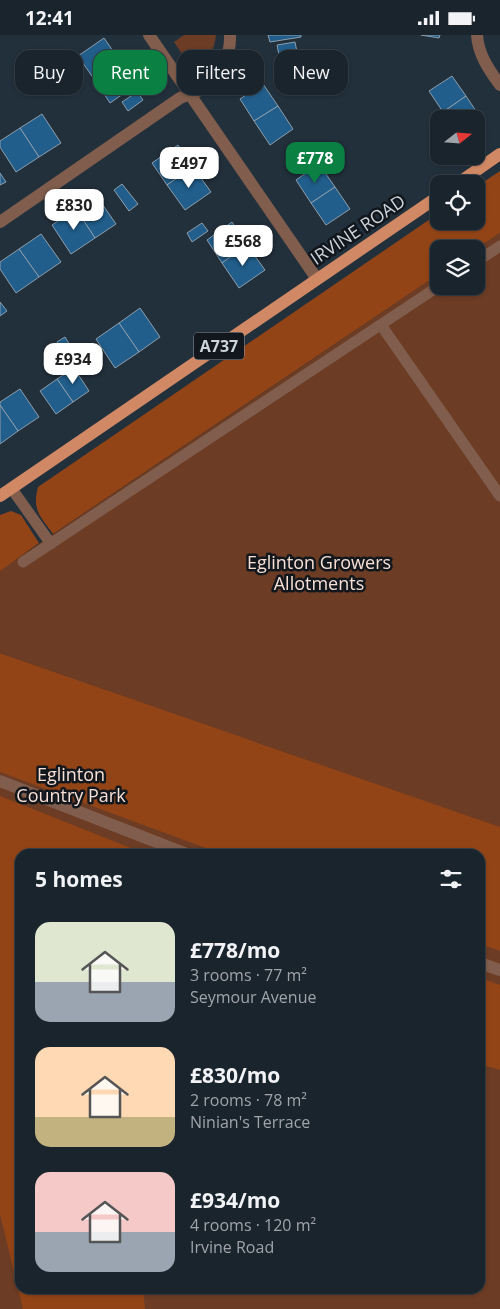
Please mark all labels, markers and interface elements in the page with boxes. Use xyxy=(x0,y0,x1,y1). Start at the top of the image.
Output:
text: 12:41 xyxy=(25,5,74,31)
chip: Buy xyxy=(15,50,83,95)
chip: Rent xyxy=(93,50,167,95)
chip: Filters xyxy=(177,50,264,95)
chip: New xyxy=(274,50,348,95)
north arrow xyxy=(430,110,485,165)
map controls xyxy=(430,110,485,295)
pin: £778 xyxy=(285,141,345,184)
pin: £497 xyxy=(159,147,219,189)
text: £778 xyxy=(297,147,333,169)
text: £497 xyxy=(171,152,207,174)
button: locate xyxy=(430,175,485,230)
pin: £830 xyxy=(44,189,104,231)
street label: IRVINE ROAD xyxy=(305,189,410,270)
text: £830 xyxy=(56,194,92,216)
pin: £568 xyxy=(213,225,273,267)
text: £568 xyxy=(225,230,261,252)
button: layers xyxy=(430,240,485,295)
road number: A737 xyxy=(194,333,244,359)
pin: £934 xyxy=(43,343,103,385)
text: £934 xyxy=(55,348,91,370)
park label: Eglinton Growers Allotments xyxy=(247,550,391,595)
park label: Eglinton Country Park xyxy=(16,762,126,807)
text: 5 homes xyxy=(35,865,123,893)
icon: filters xyxy=(437,865,465,893)
text: £778/mo xyxy=(190,936,280,964)
icon: home xyxy=(75,942,135,1002)
text: 3 rooms · 77 m² xyxy=(190,964,307,986)
text: Seymour Avenue xyxy=(190,986,316,1008)
text: £830/mo xyxy=(190,1061,280,1089)
icon: home xyxy=(75,1067,135,1127)
text: 2 rooms · 78 m² xyxy=(190,1089,307,1111)
text: Ninian's Terrace xyxy=(190,1111,310,1133)
text: £934/mo xyxy=(190,1186,280,1214)
icon: home xyxy=(75,1192,135,1252)
text: 4 rooms · 120 m² xyxy=(190,1214,316,1236)
text: Irvine Road xyxy=(190,1236,274,1258)

